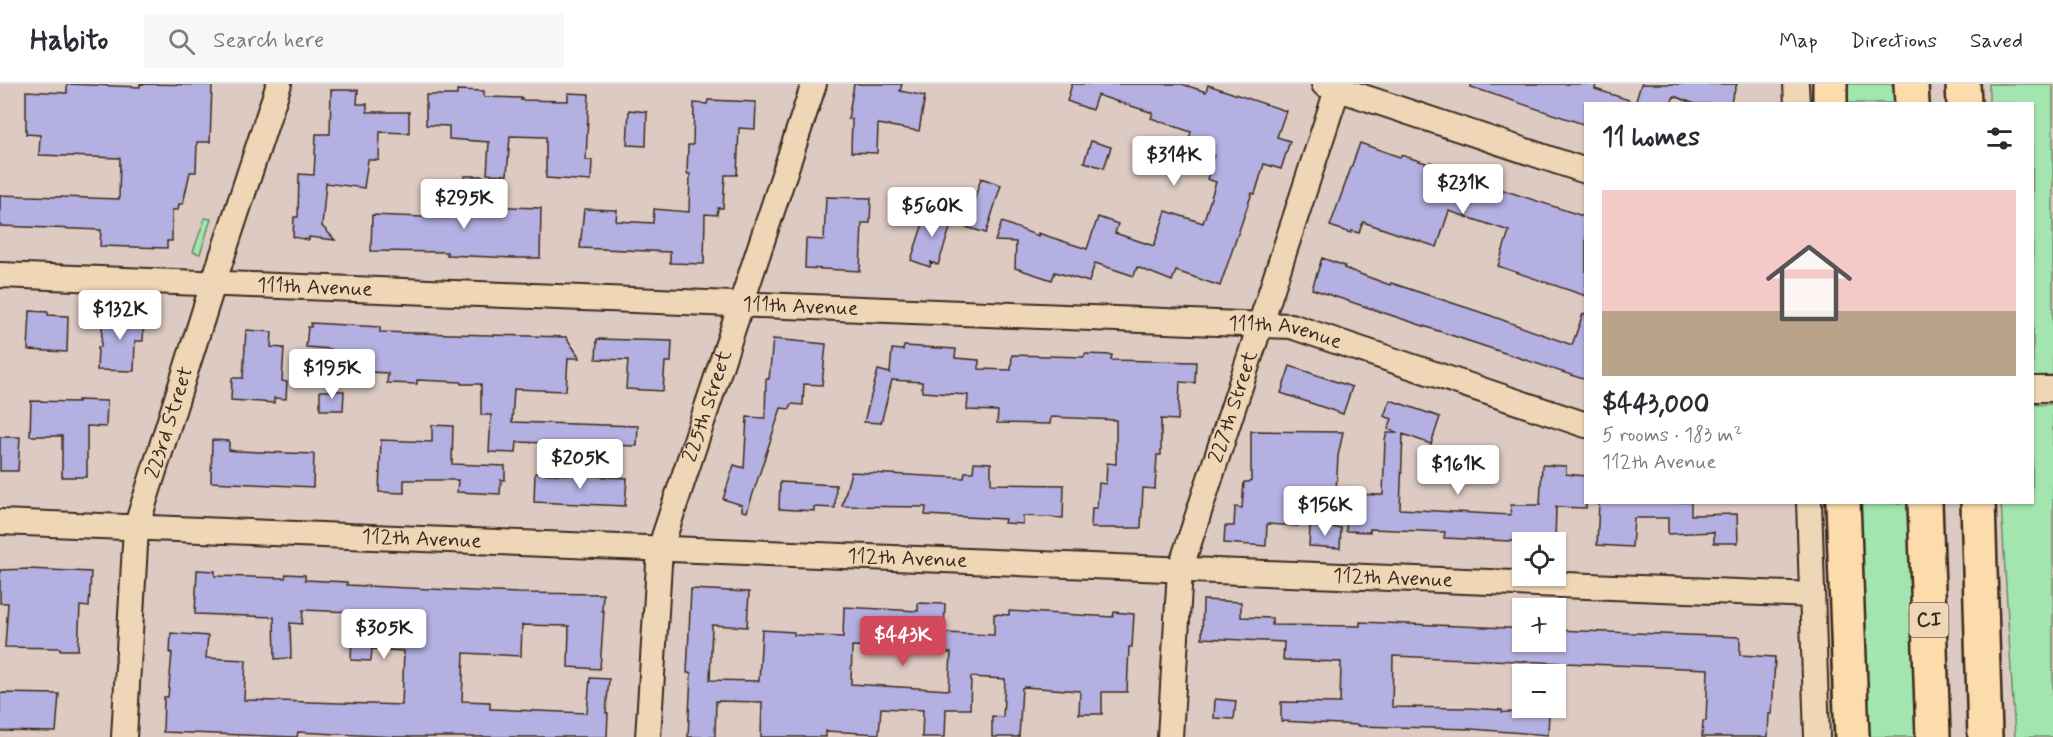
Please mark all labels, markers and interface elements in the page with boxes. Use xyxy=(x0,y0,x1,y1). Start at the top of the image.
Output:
search box xyxy=(144,14,564,68)
text: Habito xyxy=(30,23,108,60)
icon: search xyxy=(165,25,198,58)
text: Search here xyxy=(213,27,324,55)
text: Map xyxy=(1779,27,1818,55)
text: Directions xyxy=(1851,27,1937,55)
text: Saved xyxy=(1970,27,2023,55)
text: 11 homes xyxy=(1602,121,1700,155)
icon: filters xyxy=(1983,122,2016,155)
pin: $314K xyxy=(1132,136,1216,187)
text: $314K xyxy=(1146,142,1202,169)
pin: $231K xyxy=(1421,164,1505,215)
text: $231K xyxy=(1437,170,1489,197)
pin: $295K xyxy=(422,179,506,230)
text: $295K xyxy=(435,185,493,212)
pin: $560K xyxy=(890,187,974,238)
text: $560K xyxy=(902,193,962,220)
icon: home xyxy=(1755,229,1863,337)
street label: 111th Avenue xyxy=(256,271,373,304)
pin: $132K xyxy=(78,290,162,341)
street label: 111th Avenue xyxy=(742,290,859,323)
text: $132K xyxy=(92,296,148,323)
street label: 111th Avenue xyxy=(1228,310,1346,356)
street label: 225th Street xyxy=(676,346,739,466)
street label: 227th Street xyxy=(1202,346,1265,467)
pin: $195K xyxy=(290,349,374,400)
text: $195K xyxy=(303,355,361,382)
street label: 223rd Street xyxy=(139,363,200,482)
text: $443,000 xyxy=(1602,388,1709,422)
text: 5 rooms · 183 m² xyxy=(1602,422,1742,449)
pin: $205K xyxy=(538,439,622,490)
text: $205K xyxy=(551,445,609,472)
pin: $161K xyxy=(1416,445,1500,496)
text: 112th Avenue xyxy=(1602,449,1716,476)
text: $161K xyxy=(1431,451,1485,478)
pin: $156K xyxy=(1283,486,1367,537)
text: $156K xyxy=(1298,492,1352,519)
street label: 112th Avenue xyxy=(361,523,482,555)
map controls xyxy=(1512,532,1566,718)
button: locate xyxy=(1512,532,1566,586)
street label: 112th Avenue xyxy=(847,542,968,575)
street label: 112th Avenue xyxy=(1332,562,1453,595)
button: + xyxy=(1512,598,1566,652)
road number: CI xyxy=(1910,603,1948,637)
pin: $305K xyxy=(342,609,426,660)
text: $305K xyxy=(355,615,413,642)
pin: $443K xyxy=(861,616,945,667)
text: $443K xyxy=(874,622,932,649)
button: − xyxy=(1512,664,1566,718)

